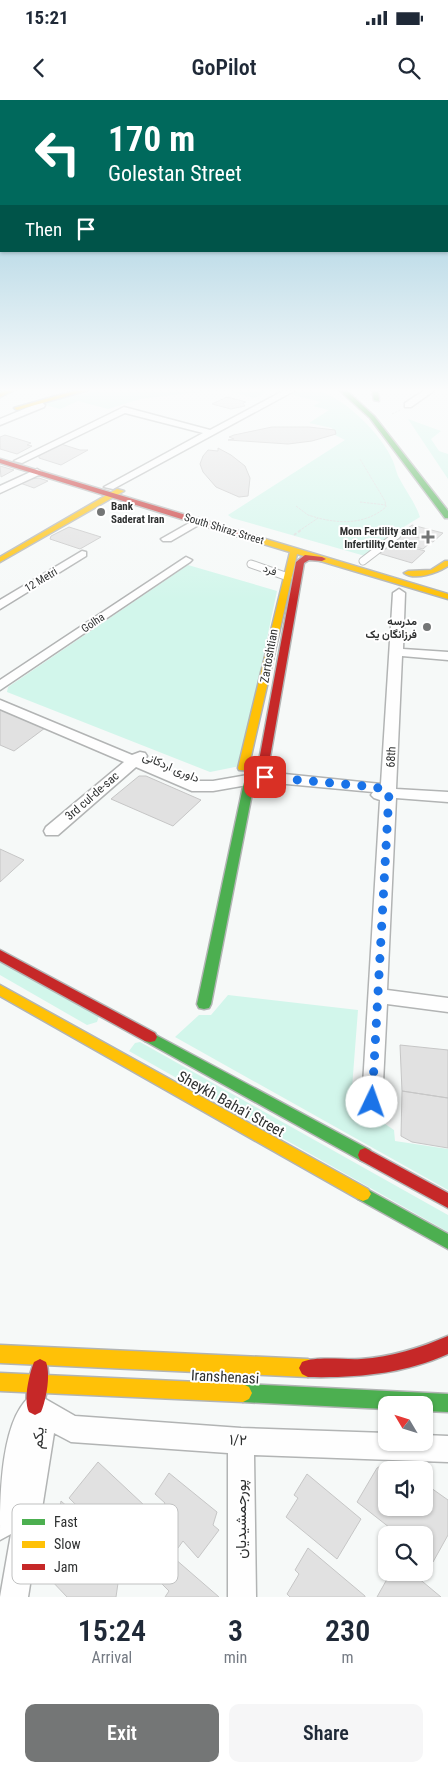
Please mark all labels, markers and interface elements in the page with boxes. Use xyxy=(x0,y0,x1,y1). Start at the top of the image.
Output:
text: 15:21 xyxy=(25,6,69,29)
icon: back xyxy=(25,54,53,82)
icon: search xyxy=(395,54,423,82)
text: GoPilot xyxy=(192,55,256,80)
text: 170 m xyxy=(108,119,195,160)
icon: left xyxy=(25,120,90,185)
text: Golestan Street xyxy=(108,161,242,186)
icon: arrive xyxy=(72,215,100,243)
text: Then xyxy=(25,218,62,241)
place label: Bank Saderat Iran xyxy=(111,500,164,526)
marker: Bank Saderat Iran xyxy=(95,506,107,518)
street label: South Shiraz Street xyxy=(183,511,265,547)
place label: Mom Fertility and Infertility Center xyxy=(340,525,417,551)
marker: Mom Fertility and Infertility Center xyxy=(421,530,435,544)
street label: فرد xyxy=(261,562,279,578)
street label: 12 Metri xyxy=(22,565,60,595)
street label: Golha xyxy=(79,611,107,635)
place label: مدرسه فرزانگان یک xyxy=(366,615,417,641)
marker: مدرسه فرزانگان یک xyxy=(421,621,433,633)
street label: Zartoshtian xyxy=(257,628,281,684)
street label: 68th xyxy=(383,746,399,768)
street label: داوری اردکانی xyxy=(140,749,202,786)
pin xyxy=(244,756,286,798)
icon: arrive xyxy=(251,763,279,791)
street label: 3rd cul-de-sac xyxy=(62,769,122,823)
street label: Sheykh Baha'i Street xyxy=(174,1067,288,1141)
position arrow xyxy=(345,1075,397,1127)
street label: Iranshenasi xyxy=(190,1366,260,1388)
north arrow xyxy=(378,1396,432,1451)
map controls xyxy=(378,1396,433,1581)
street label: یکم xyxy=(28,1426,49,1450)
street label: ۱/۲ xyxy=(229,1431,247,1449)
button: sound xyxy=(378,1461,433,1516)
street label: پورجمشیدیان xyxy=(232,1479,251,1559)
legend xyxy=(12,1504,178,1584)
text: Fast xyxy=(54,1514,78,1530)
button: search xyxy=(378,1526,433,1581)
text: Slow xyxy=(54,1536,81,1552)
text: Jam xyxy=(54,1559,78,1575)
text: 15:24 xyxy=(78,1613,146,1648)
text: 3 xyxy=(228,1613,243,1648)
text: 230 xyxy=(325,1613,370,1648)
text: Arrival xyxy=(92,1648,132,1667)
text: min xyxy=(224,1648,247,1667)
text: m xyxy=(342,1648,354,1667)
button: Exit xyxy=(25,1704,219,1762)
button: Share xyxy=(229,1704,423,1762)

